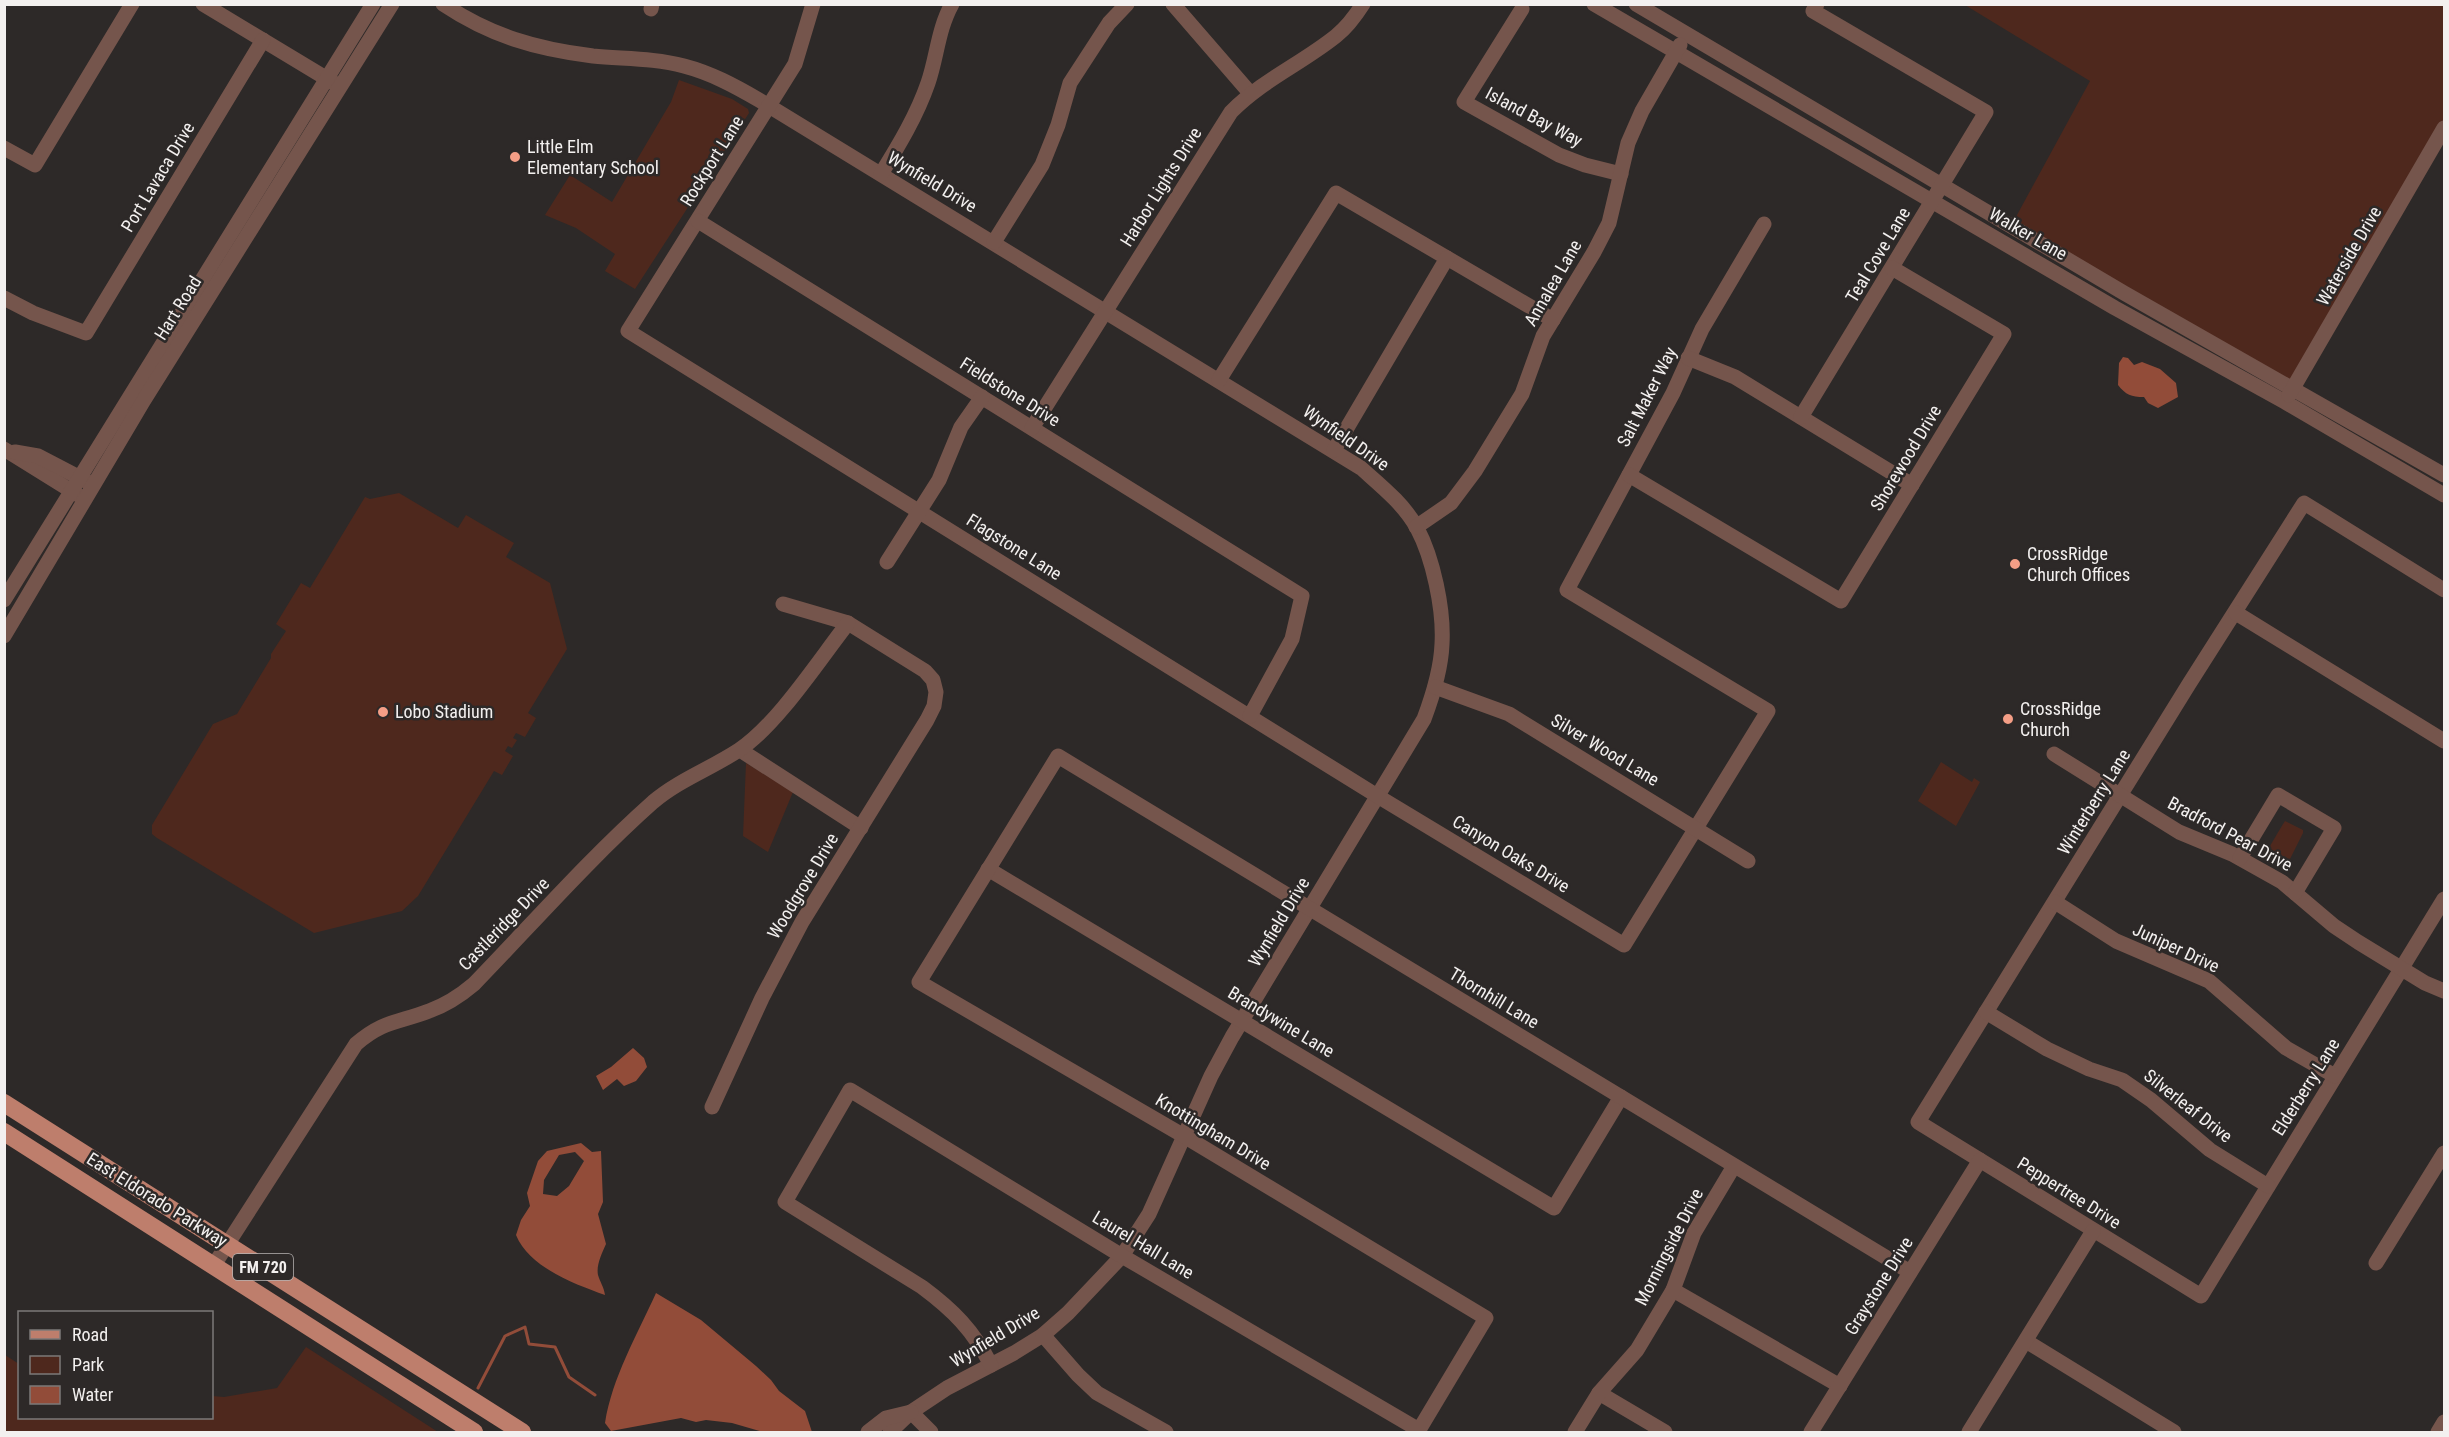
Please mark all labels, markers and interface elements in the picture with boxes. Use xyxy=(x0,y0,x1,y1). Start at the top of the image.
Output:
street label: Island Bay Way xyxy=(1482,82,1587,151)
street label: Rockport Lane xyxy=(675,112,748,210)
street label: Port Lavaca Drive xyxy=(117,118,199,236)
street label: Harbor Lights Drive xyxy=(1115,123,1206,250)
place label: Little Elm Elementary School xyxy=(527,136,659,178)
street label: Wynfield Drive xyxy=(884,147,981,216)
marker: Little Elm Elementary School xyxy=(508,150,522,164)
street label: Waterside Drive xyxy=(2312,202,2385,309)
street label: Teal Cove Lane xyxy=(1841,203,1914,306)
street label: Walker Lane xyxy=(1986,203,2071,264)
street label: Annalea Lane xyxy=(1519,236,1586,330)
street label: Hart Road xyxy=(150,272,205,344)
street label: Salt Maker Way xyxy=(1612,343,1681,450)
street label: Fieldstone Drive xyxy=(956,352,1064,431)
street label: Wynfield Drive xyxy=(1299,400,1393,475)
street label: Shorewood Drive xyxy=(1866,401,1945,514)
street label: Flagstone Lane xyxy=(963,509,1066,584)
place label: CrossRidge Church Offices xyxy=(2027,543,2130,585)
marker: CrossRidge Church Offices xyxy=(2008,557,2022,571)
place label: CrossRidge Church xyxy=(2020,698,2101,740)
place label: Lobo Stadium xyxy=(395,701,493,722)
marker: Lobo Stadium xyxy=(376,705,390,719)
street label: Silver Wood Lane xyxy=(1547,709,1663,790)
marker: CrossRidge Church xyxy=(2001,712,2015,726)
street label: Winterberry Lane xyxy=(2053,745,2134,858)
street label: Bradford Pear Drive xyxy=(2164,792,2296,875)
street label: Canyon Oaks Drive xyxy=(1449,810,1573,897)
street label: Woodgrove Drive xyxy=(763,829,842,942)
street label: Castleridge Drive xyxy=(454,873,553,974)
street label: Wynfield Drive xyxy=(1244,873,1313,970)
street label: Juniper Drive xyxy=(2130,918,2223,977)
street label: Thornhill Lane xyxy=(1446,963,1543,1033)
street label: Brandywine Lane xyxy=(1224,982,1338,1062)
street label: Elderberry Lane xyxy=(2267,1034,2344,1139)
street label: Silverleaf Drive xyxy=(2140,1065,2237,1147)
street label: Knottingham Drive xyxy=(1152,1089,1275,1174)
street label: East Eldorado Parkway xyxy=(83,1148,232,1252)
street label: Peppertree Drive xyxy=(2014,1152,2125,1233)
street label: Morningside Drive xyxy=(1630,1185,1707,1309)
street label: Laurel Hall Lane xyxy=(1089,1206,1198,1283)
street label: Graystone Drive xyxy=(1840,1233,1917,1339)
road number: FM 720 xyxy=(233,1254,293,1280)
street label: Wynfield Drive xyxy=(946,1302,1043,1371)
legend xyxy=(18,1311,213,1419)
text: Road xyxy=(72,1324,108,1345)
text: Park xyxy=(72,1354,104,1375)
text: Water xyxy=(72,1384,114,1405)

